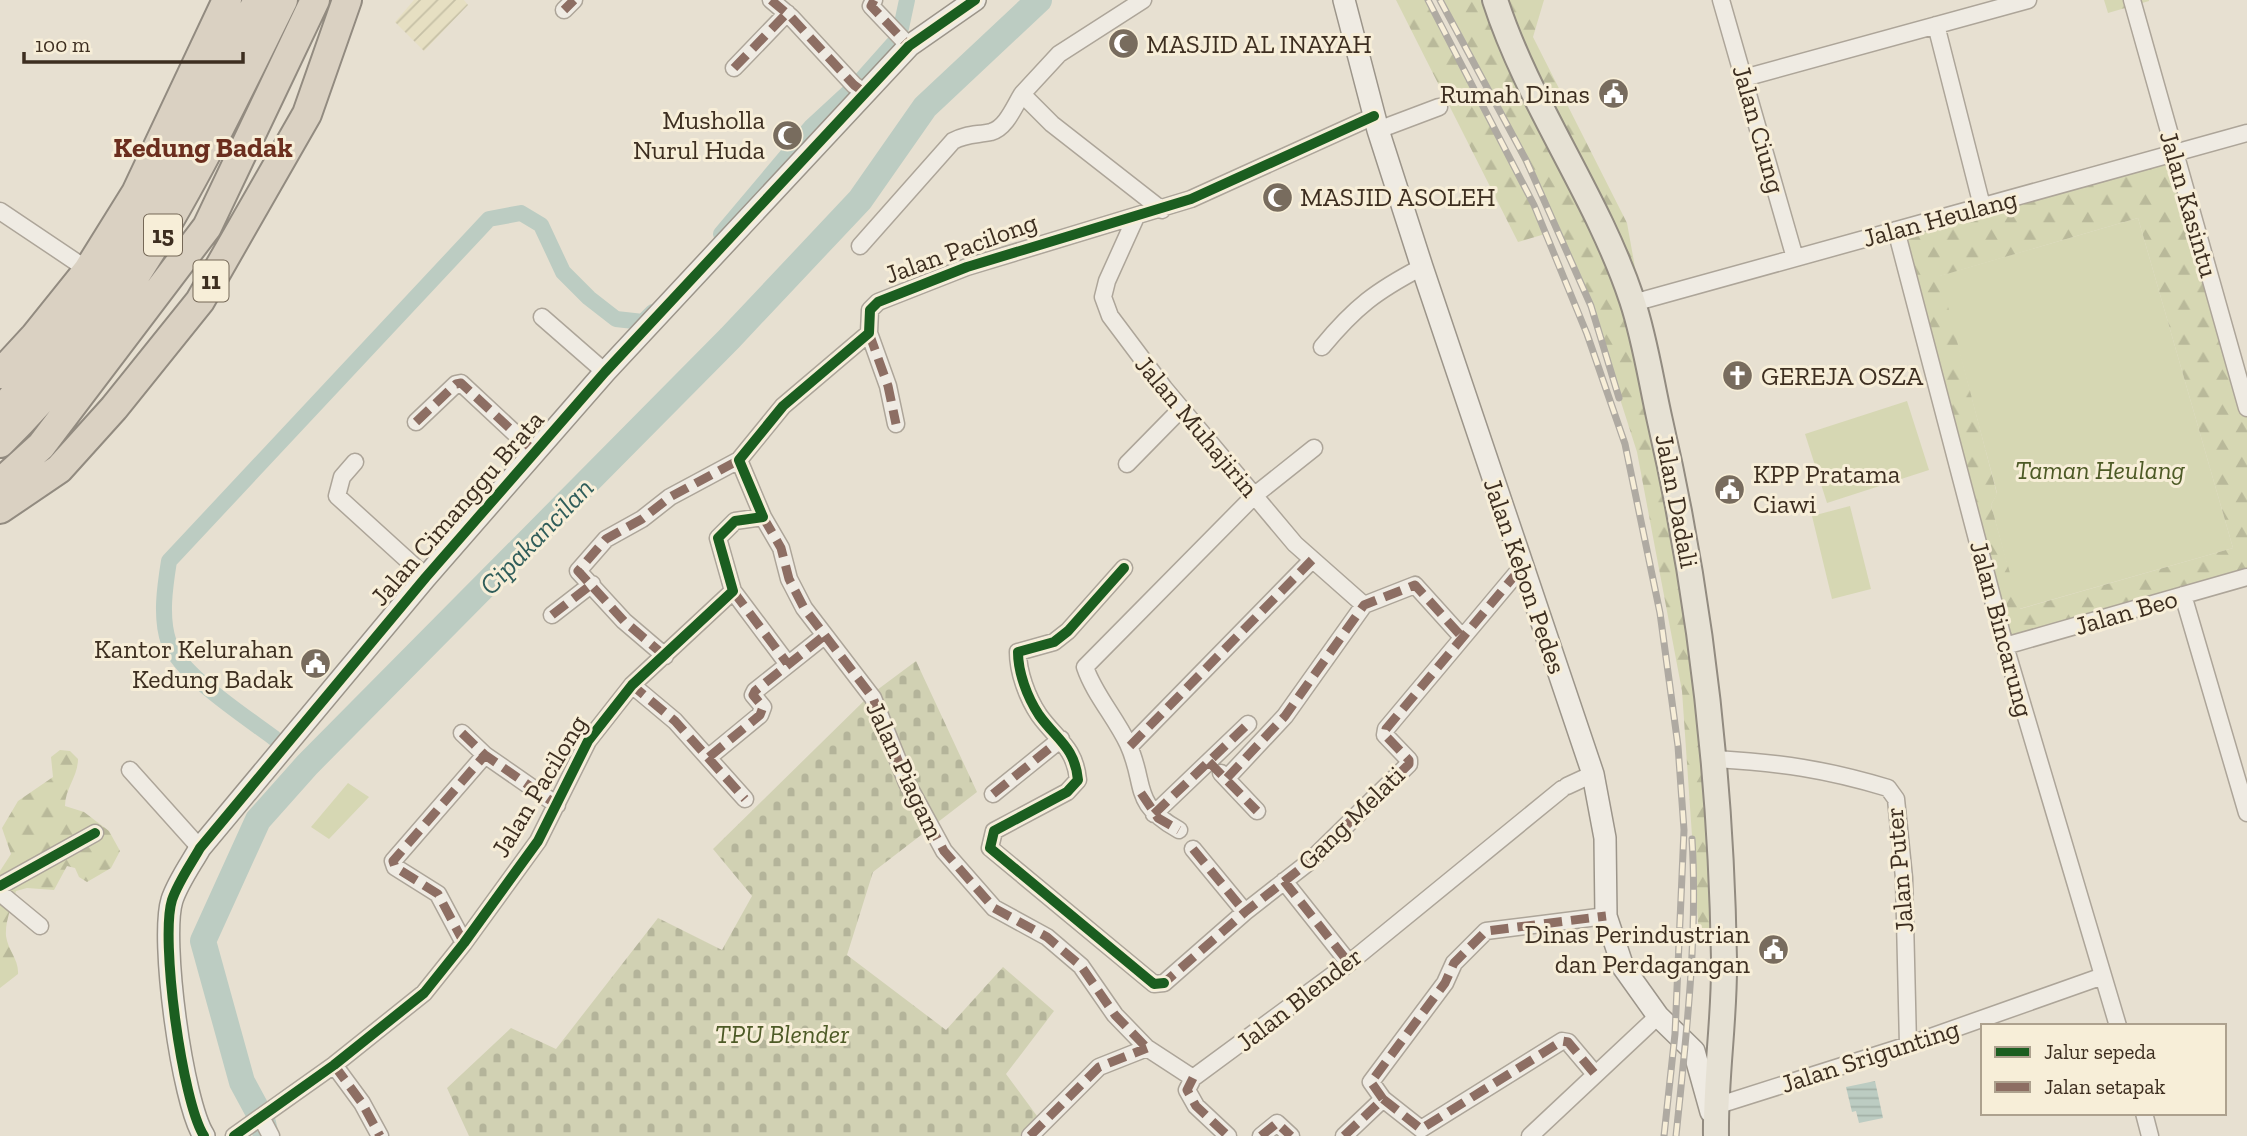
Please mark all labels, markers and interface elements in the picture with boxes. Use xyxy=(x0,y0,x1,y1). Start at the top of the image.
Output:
scale bar xyxy=(24,21,243,65)
mosque icon: MASJID AL INAYAH xyxy=(1106,27,1140,61)
place label: MASJID AL INAYAH xyxy=(1146,28,1372,60)
text: 100 m xyxy=(35,32,90,57)
street label: Jalan Ciung xyxy=(1725,61,1793,197)
public building icon: Rumah Dinas xyxy=(1596,77,1630,111)
place label: Rumah Dinas xyxy=(1440,78,1590,110)
place label: Musholla Nurul Huda xyxy=(633,104,765,166)
mosque icon: Musholla Nurul Huda xyxy=(771,118,805,152)
street label: Jalan Kasintu xyxy=(2153,127,2225,281)
district label: Kedung Badak xyxy=(113,131,293,164)
mosque icon: MASJID ASOLEH xyxy=(1260,180,1294,214)
place label: MASJID ASOLEH xyxy=(1300,181,1496,213)
street label: Jalan Heulang xyxy=(1859,182,2021,254)
street label: Jalan Pacilong xyxy=(880,206,1042,290)
road number: 15 xyxy=(144,214,182,256)
road number: 11 xyxy=(194,260,228,302)
street label: Jalan Muhajirin xyxy=(1128,349,1266,503)
church icon: GEREJA OSZA xyxy=(1721,359,1755,393)
place label: GEREJA OSZA xyxy=(1761,360,1924,392)
street label: Jalan Cimanggu Brata xyxy=(363,403,551,612)
street label: Jalan Dadali xyxy=(1648,431,1706,571)
park label: Taman Heulang xyxy=(2015,454,2185,486)
place label: KPP Pratama Ciawi xyxy=(1753,458,1901,520)
water label: Cipakancilan xyxy=(473,471,600,602)
public building icon: KPP Pratama Ciawi xyxy=(1713,472,1747,506)
street label: Jalan Kebon Pedes xyxy=(1477,474,1573,678)
street label: Jalan Bincarung xyxy=(1963,537,2041,721)
street label: Jalan Beo xyxy=(2071,582,2181,642)
place label: Kantor Kelurahan Kedung Badak xyxy=(94,633,293,695)
public building icon: Kantor Kelurahan Kedung Badak xyxy=(299,647,333,681)
street label: Jalan Piagam xyxy=(859,696,951,844)
street label: Jalan Pacilong xyxy=(484,709,594,863)
street label: Gang Melati xyxy=(1291,759,1411,877)
street label: Jalan Puter xyxy=(1878,806,1920,934)
place label: Dinas Perindustrian dan Perdagangan xyxy=(1524,918,1750,980)
public building icon: Dinas Perindustrian dan Perdagangan xyxy=(1756,932,1790,966)
street label: Jalan Blender xyxy=(1230,940,1368,1058)
street label: Jalan Srigunting xyxy=(1777,1012,1963,1100)
park label: TPU Blender xyxy=(715,1018,849,1050)
legend xyxy=(1981,1024,2226,1115)
text: Jalur sepeda xyxy=(2044,1039,2156,1064)
text: Jalan setapak xyxy=(2044,1074,2165,1099)

